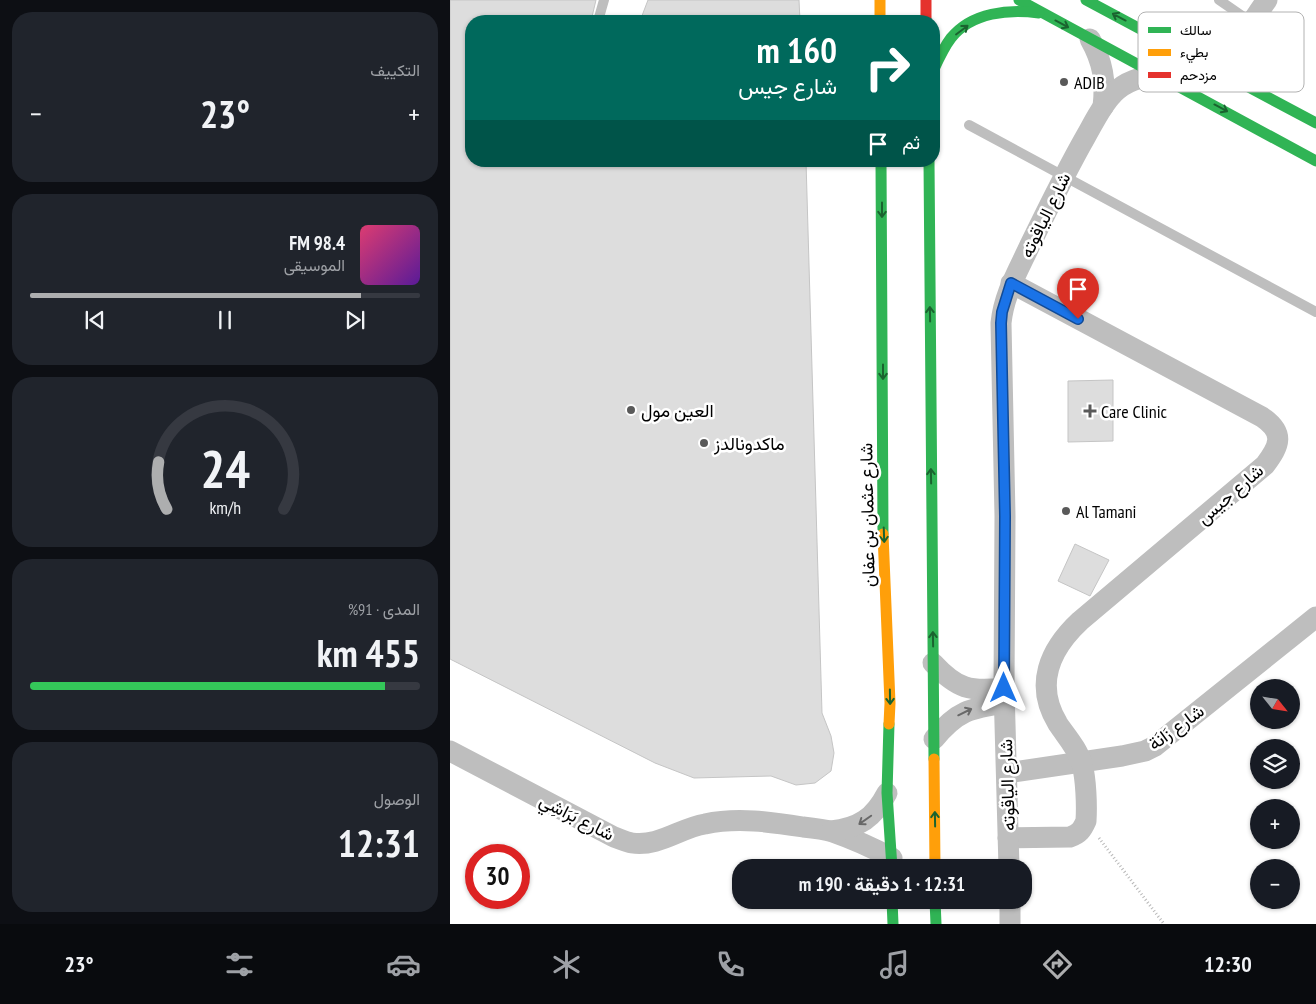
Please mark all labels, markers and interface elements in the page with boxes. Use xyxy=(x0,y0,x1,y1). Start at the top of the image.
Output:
one-way arrow xyxy=(1111,12,1126,22)
legend xyxy=(1138,12,1304,92)
one-way arrow xyxy=(1054,19,1068,29)
text: سالك xyxy=(1180,21,1211,39)
one-way arrow xyxy=(955,24,968,35)
text: 160 m xyxy=(756,27,837,73)
icon: right xyxy=(855,35,920,100)
text: بطيء xyxy=(1180,43,1208,64)
text: التكييف xyxy=(370,60,420,80)
text: مزدحم xyxy=(1180,66,1217,84)
place label: ADIB xyxy=(1074,71,1105,94)
text: شارع جيس xyxy=(738,72,837,100)
marker: ADIB xyxy=(1058,76,1070,88)
text: 23° xyxy=(200,89,250,138)
text: − xyxy=(30,95,42,132)
text: + xyxy=(408,95,420,132)
one-way arrow xyxy=(1213,103,1228,113)
icon: arrive xyxy=(864,130,892,158)
text: ثم xyxy=(902,130,920,154)
street label: شارع الياقوته xyxy=(1014,169,1076,262)
one-way arrow xyxy=(877,202,887,218)
text: 98.4 FM xyxy=(289,231,345,255)
text: الموسيقى xyxy=(284,255,345,275)
pin xyxy=(1057,268,1099,319)
icon: arrive xyxy=(1064,275,1092,303)
icon: previous xyxy=(81,306,109,334)
icon: pause xyxy=(211,306,239,334)
icon: next xyxy=(341,306,369,334)
one-way arrow xyxy=(925,306,935,322)
one-way arrow xyxy=(878,364,888,380)
place label: العين مول xyxy=(641,399,714,422)
place label: Care Clinic xyxy=(1101,400,1168,423)
marker: العين مول xyxy=(625,404,637,416)
marker: Care Clinic xyxy=(1083,404,1097,418)
place label: ماكدونالدز xyxy=(713,432,785,455)
text: 24 xyxy=(200,435,250,502)
marker: ماكدونالدز xyxy=(698,437,710,449)
street label: شارع عثمان بن عفان xyxy=(854,443,881,587)
street label: شارع جيس xyxy=(1192,459,1269,530)
one-way arrow xyxy=(927,469,936,485)
text: km/h xyxy=(209,496,241,519)
place label: Al Tamani xyxy=(1076,500,1137,523)
marker: Al Tamani xyxy=(1060,505,1072,517)
one-way arrow xyxy=(879,526,889,543)
text: المدى · 91% xyxy=(348,599,420,619)
text: 455 km xyxy=(317,628,420,677)
one-way arrow xyxy=(928,631,938,648)
position arrow xyxy=(977,661,1029,713)
north arrow xyxy=(1250,679,1300,729)
map controls xyxy=(1250,679,1300,909)
one-way arrow xyxy=(885,689,895,705)
street label: شارع زَانَة xyxy=(1144,699,1209,756)
one-way arrow xyxy=(957,707,972,717)
street label: شارع الياقوته xyxy=(994,739,1021,831)
button: layers xyxy=(1250,739,1300,789)
street label: شارع بَرَاشِي xyxy=(534,788,618,849)
text: الوصول xyxy=(374,789,420,809)
button: + xyxy=(1250,799,1300,849)
one-way arrow xyxy=(930,811,939,827)
one-way arrow xyxy=(858,815,872,825)
text: 12:31 xyxy=(338,818,420,867)
speed limit sign: 30 xyxy=(465,844,530,909)
button: − xyxy=(1250,859,1300,909)
text: 12:31 · 1 دقيقة · 190 m xyxy=(799,872,965,896)
icon: filters xyxy=(222,947,257,982)
icon: car xyxy=(386,947,421,982)
icon: climate xyxy=(549,947,584,982)
icon: phone xyxy=(713,947,748,982)
icon: music xyxy=(877,947,912,982)
icon: directions xyxy=(1040,947,1075,982)
text: 23° xyxy=(64,950,93,978)
text: 12:30 xyxy=(1204,950,1252,978)

